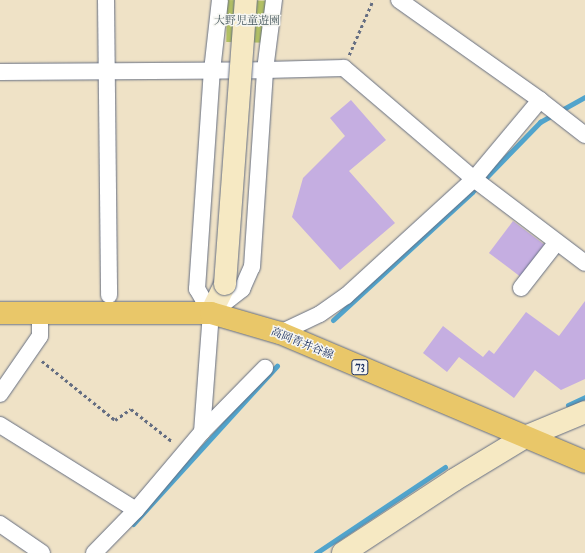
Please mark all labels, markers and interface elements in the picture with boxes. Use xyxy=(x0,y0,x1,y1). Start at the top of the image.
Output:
park label: 大野児童遊園 xyxy=(214,14,280,28)
street label: 高岡青井谷線 xyxy=(269,326,335,362)
road number: 73 xyxy=(351,359,369,375)

